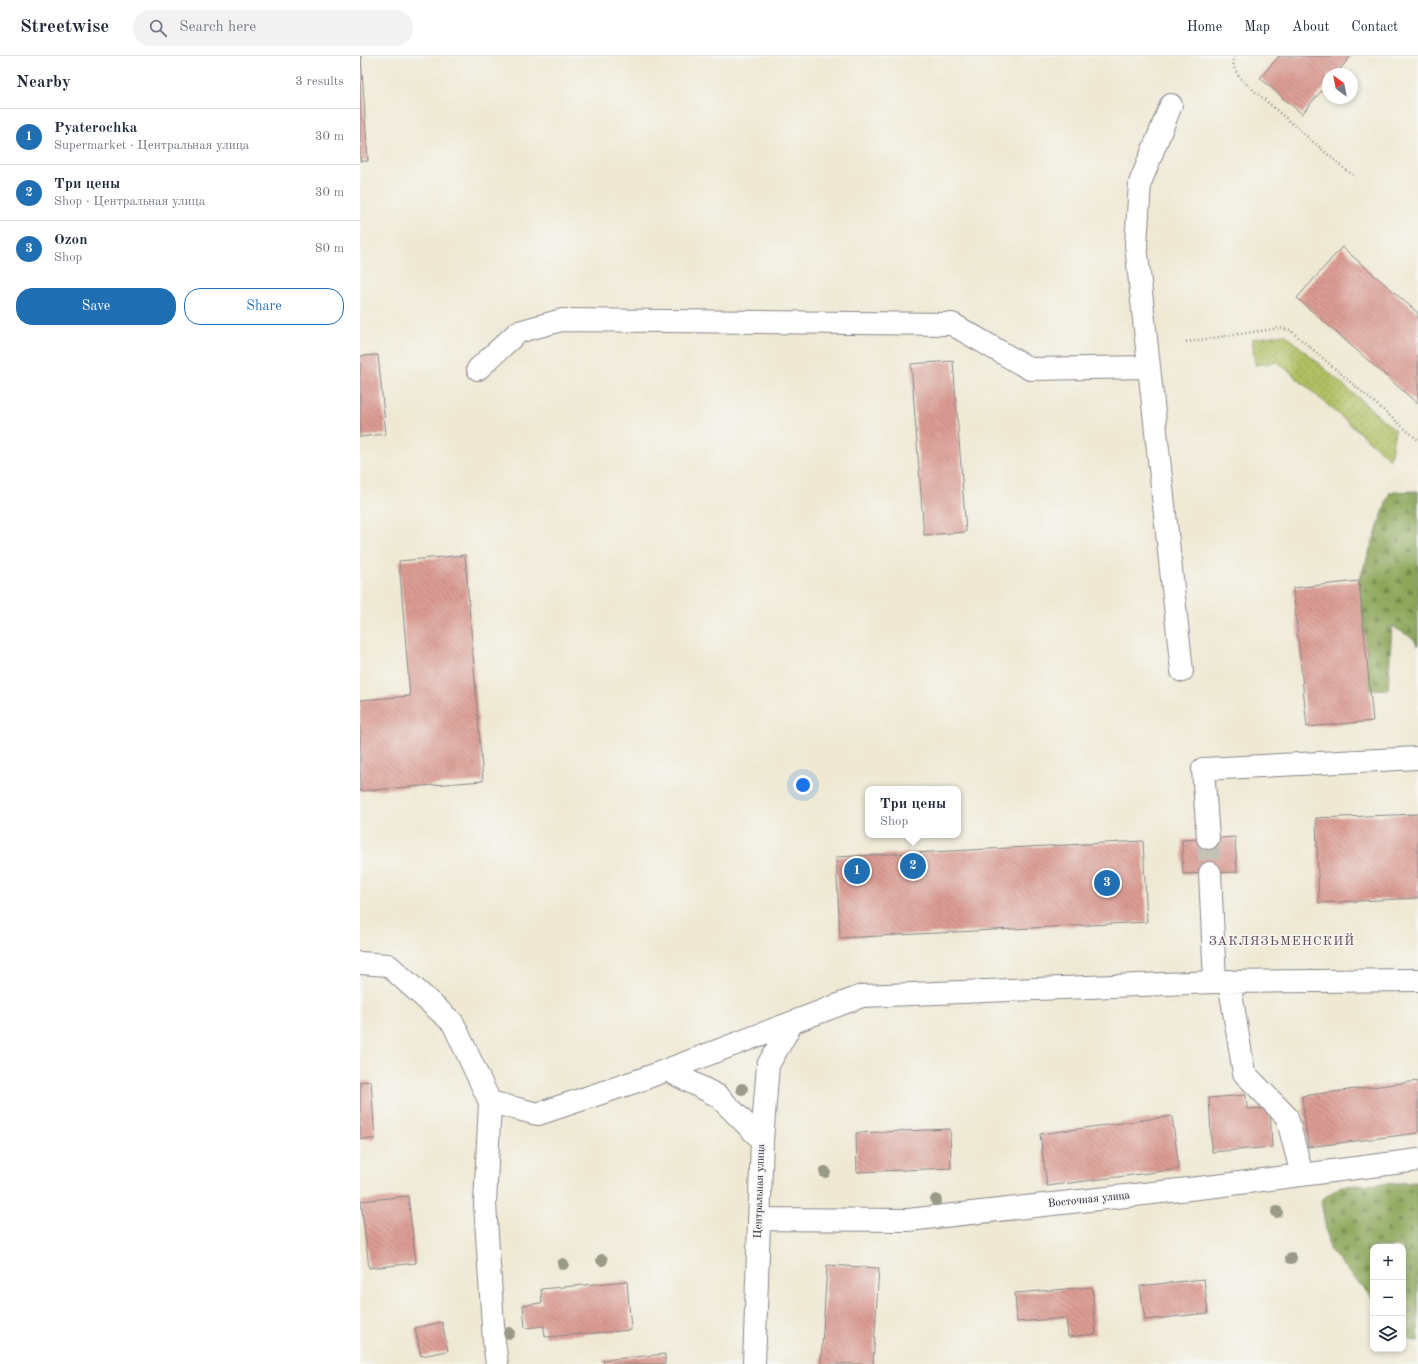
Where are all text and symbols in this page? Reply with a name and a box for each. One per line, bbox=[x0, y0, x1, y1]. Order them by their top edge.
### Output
search box bbox=[133, 10, 413, 46]
icon: search bbox=[147, 17, 169, 39]
text: Streetwise bbox=[20, 18, 109, 37]
text: Search here bbox=[179, 20, 256, 35]
text: Home bbox=[1187, 20, 1222, 34]
text: Map bbox=[1244, 20, 1270, 34]
text: About bbox=[1292, 20, 1329, 34]
text: Contact bbox=[1351, 20, 1398, 34]
north arrow bbox=[1322, 68, 1358, 104]
text: Nearby bbox=[16, 74, 71, 91]
text: 3 results bbox=[295, 75, 344, 88]
text: Pyaterochka bbox=[54, 121, 138, 136]
text: 1 bbox=[25, 130, 33, 143]
text: 30 m bbox=[315, 130, 344, 143]
text: Supermarket · Центральная улица bbox=[54, 139, 249, 152]
text: Три цены bbox=[54, 177, 120, 192]
text: 2 bbox=[25, 186, 33, 199]
text: 30 m bbox=[315, 186, 344, 199]
text: Shop · Центральная улица bbox=[54, 195, 205, 208]
text: Ozon bbox=[54, 233, 87, 248]
text: 3 bbox=[25, 242, 33, 255]
text: 80 m bbox=[315, 242, 344, 255]
text: Shop bbox=[54, 251, 82, 264]
button: Save bbox=[16, 288, 176, 325]
button: Share bbox=[184, 288, 344, 325]
your location bbox=[793, 775, 813, 795]
popup bbox=[865, 786, 961, 838]
text: Три цены bbox=[880, 797, 946, 812]
text: Shop bbox=[880, 815, 908, 828]
pin: 2 bbox=[900, 851, 926, 881]
pin: 1 bbox=[844, 856, 870, 886]
pin: 3 bbox=[1094, 868, 1120, 898]
district label: ЗАКЛЯЗЬМЕНСКИЙ bbox=[1209, 933, 1355, 948]
street label: Центральная улица bbox=[753, 1143, 767, 1239]
street label: Восточная улица bbox=[1047, 1190, 1131, 1210]
map controls bbox=[1370, 1244, 1406, 1352]
button: + bbox=[1370, 1244, 1406, 1280]
button: − bbox=[1370, 1280, 1406, 1316]
button: layers bbox=[1370, 1316, 1406, 1352]

